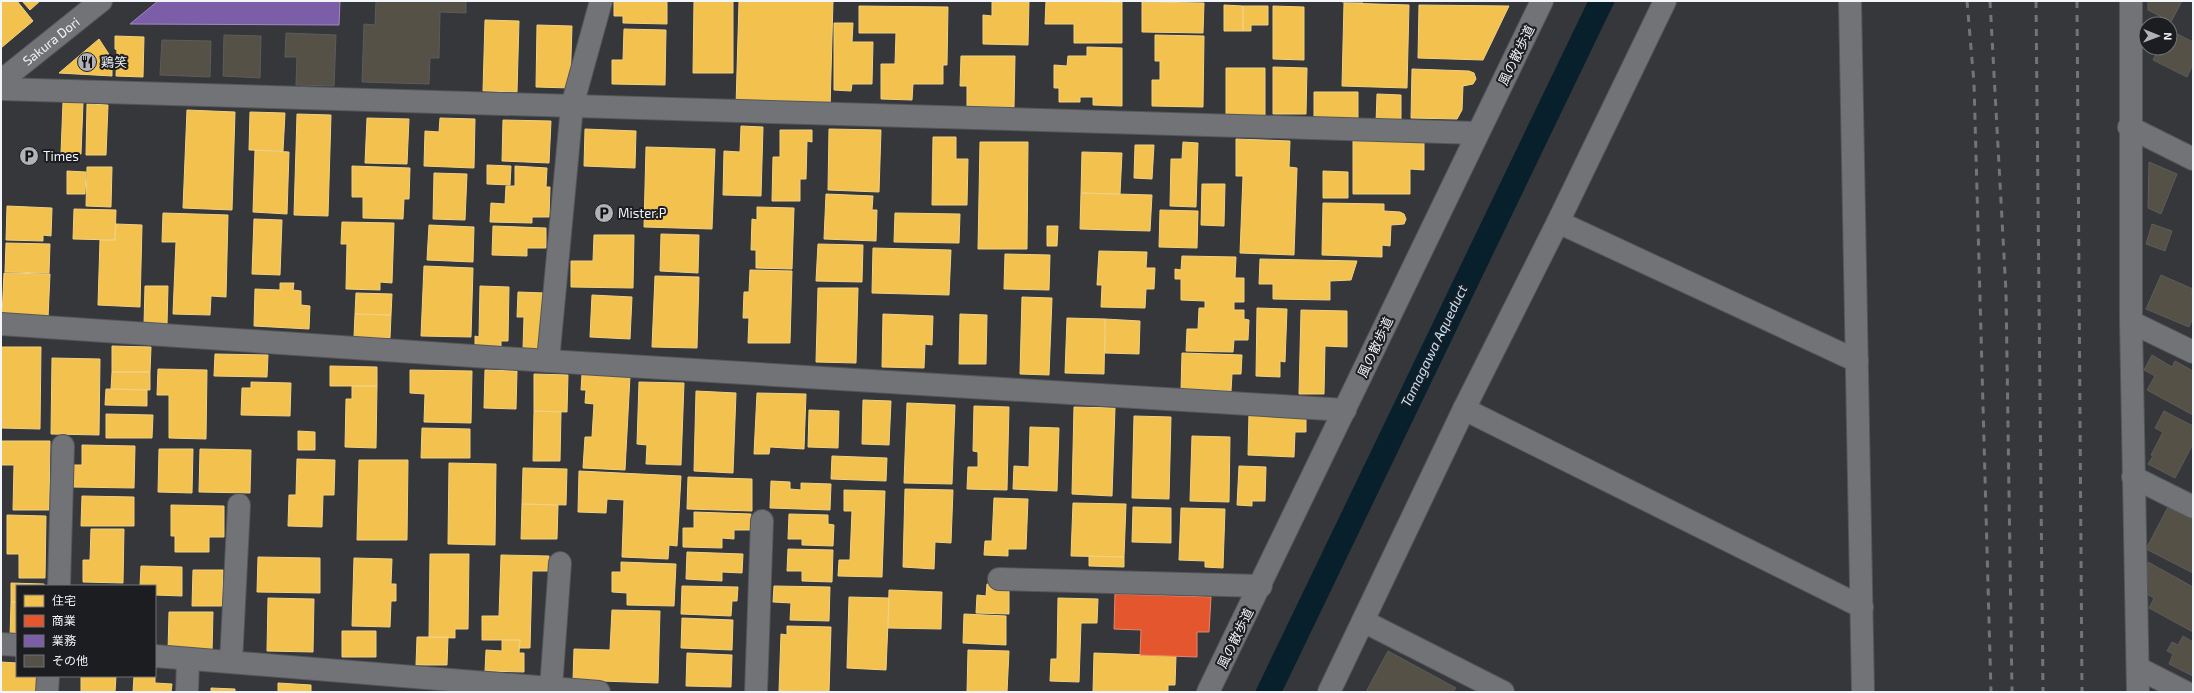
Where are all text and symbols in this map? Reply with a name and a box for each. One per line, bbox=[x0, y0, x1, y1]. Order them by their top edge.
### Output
street label: Sakura Dori bbox=[19, 13, 83, 69]
north arrow bbox=[2138, 16, 2178, 56]
street label: 風の散歩道 bbox=[1495, 22, 1537, 88]
text: N bbox=[2162, 32, 2175, 40]
restaurant icon: 鶏笑 bbox=[76, 51, 98, 73]
place label: 鶏笑 bbox=[101, 54, 127, 70]
parking icon: Times bbox=[18, 145, 40, 167]
place label: Times bbox=[43, 148, 79, 164]
parking icon: Mister.P bbox=[593, 202, 615, 224]
place label: Mister.P bbox=[618, 205, 667, 221]
water label: Tamagawa Aqueduct bbox=[1397, 281, 1471, 410]
street label: 風の散歩道 bbox=[1354, 314, 1396, 380]
legend bbox=[16, 585, 156, 677]
text: 住宅 bbox=[52, 593, 76, 607]
street label: 風の散歩道 bbox=[1214, 605, 1256, 671]
text: 商業 bbox=[52, 613, 76, 627]
text: 業務 bbox=[52, 633, 76, 647]
text: その他 bbox=[52, 653, 88, 667]

